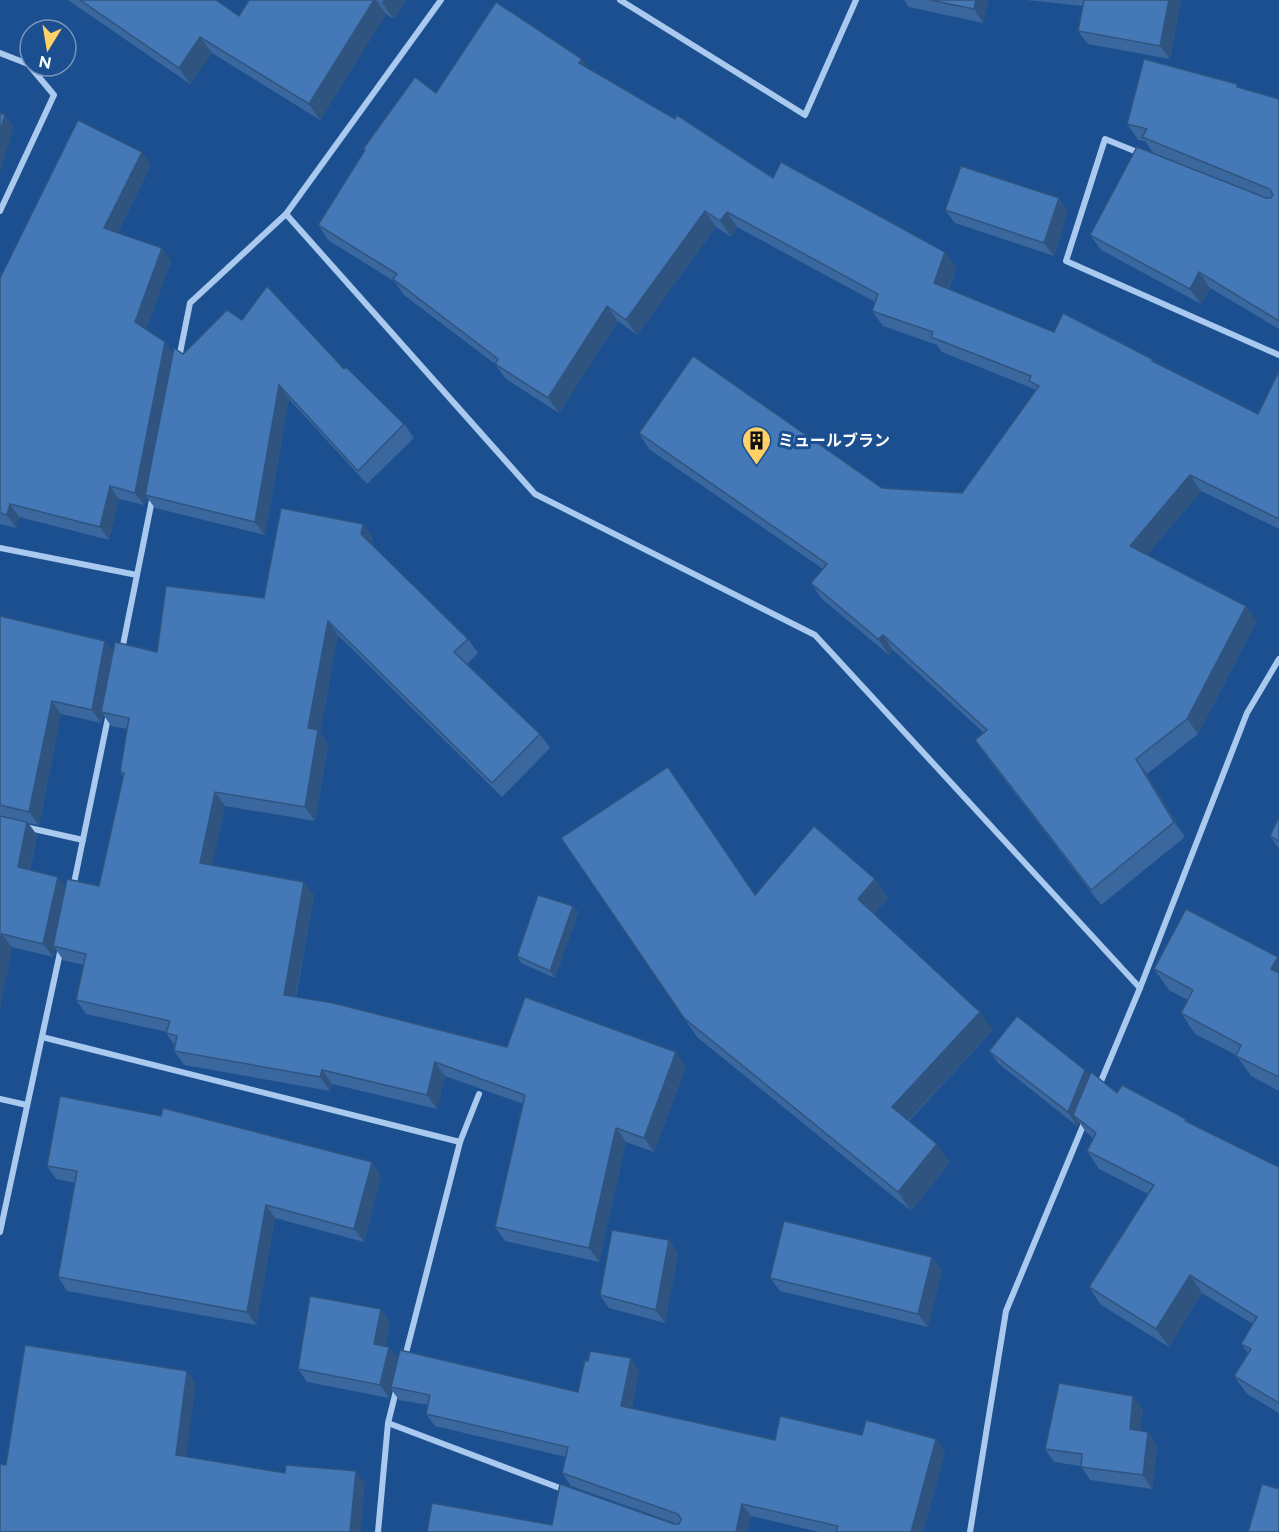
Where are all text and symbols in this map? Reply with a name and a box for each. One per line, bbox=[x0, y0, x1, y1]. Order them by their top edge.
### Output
north arrow bbox=[18, 18, 78, 78]
text: N bbox=[37, 52, 53, 73]
building icon: ミュールブラン bbox=[741, 424, 773, 466]
place label: ミュールブラン bbox=[778, 431, 890, 450]

